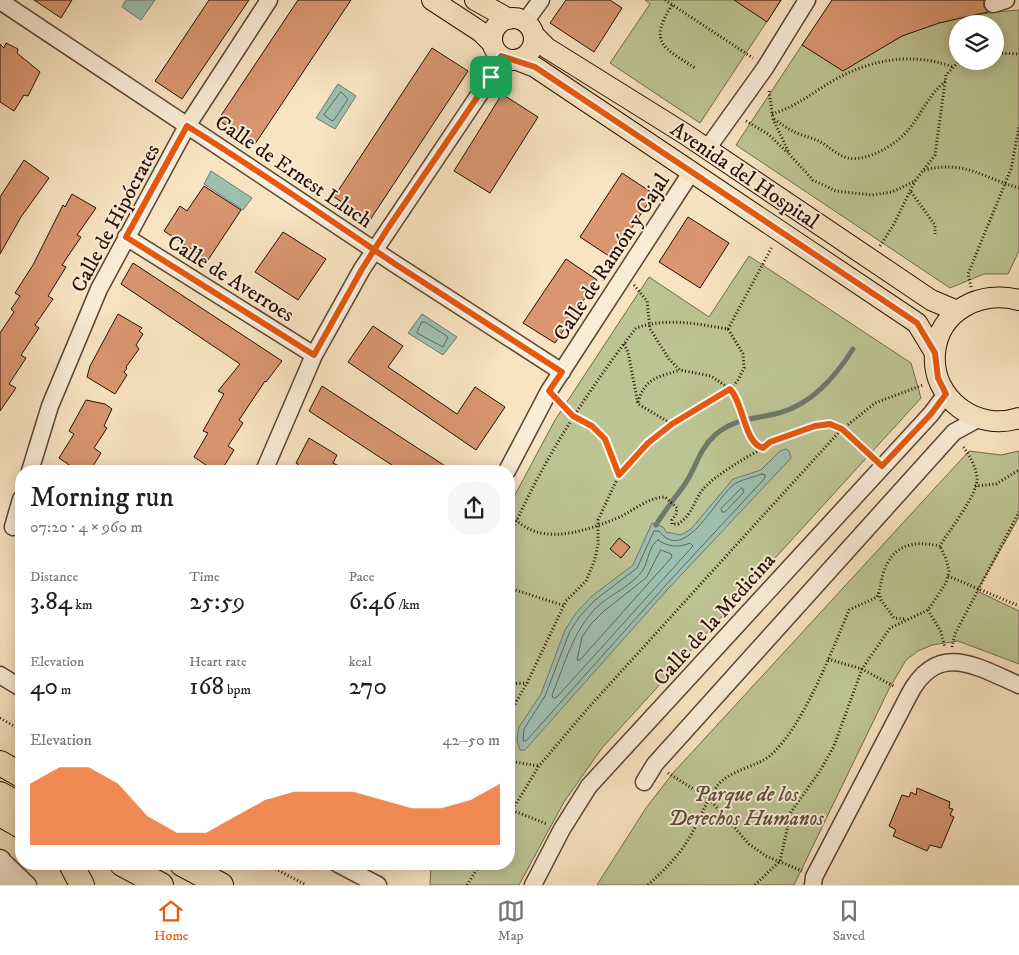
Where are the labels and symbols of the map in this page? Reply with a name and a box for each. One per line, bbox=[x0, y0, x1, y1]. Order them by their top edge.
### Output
pin bbox=[470, 56, 512, 98]
street label: Calle de Ernest Lluch bbox=[210, 109, 377, 234]
street label: Avenida del Hospital bbox=[665, 117, 824, 235]
street label: Calle de Hipócrates bbox=[66, 140, 166, 297]
street label: Calle de Ramón y Cajal bbox=[548, 168, 676, 346]
street label: Calle de Averroes bbox=[162, 229, 299, 328]
street label: Calle de la Medicina bbox=[648, 548, 781, 691]
park label: Parque de los Derechos Humanos bbox=[668, 782, 824, 832]

